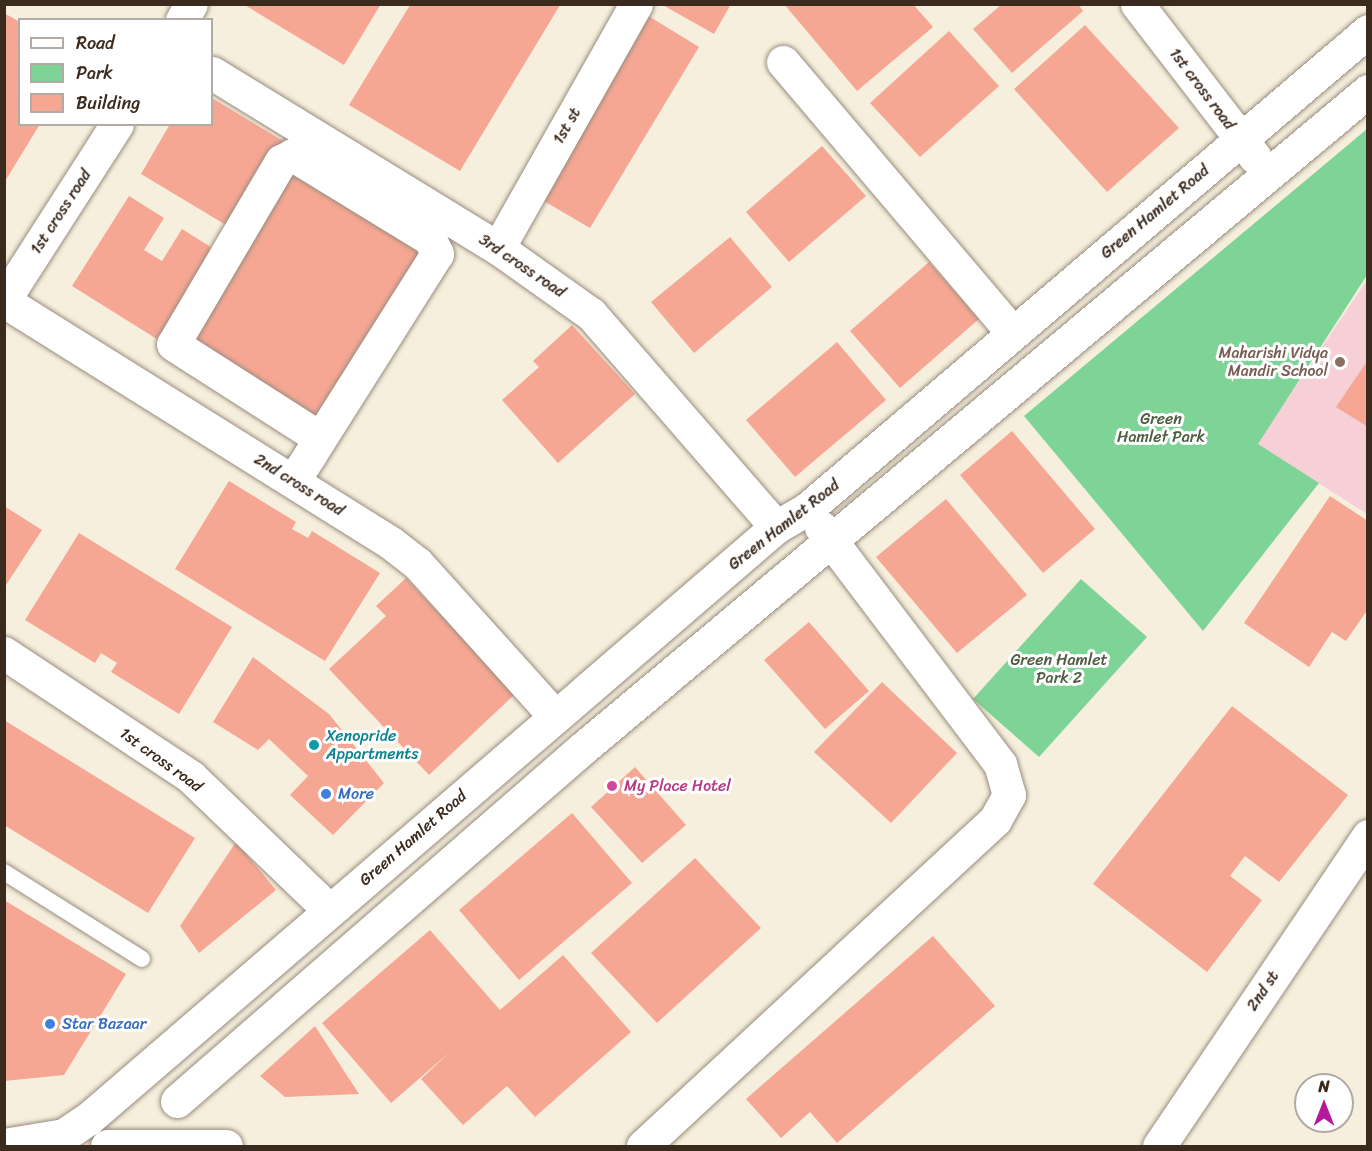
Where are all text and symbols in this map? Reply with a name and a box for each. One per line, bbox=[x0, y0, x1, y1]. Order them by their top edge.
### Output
legend bbox=[18, 18, 213, 126]
text: Road bbox=[76, 27, 115, 59]
street label: 1st cross road bbox=[1165, 44, 1239, 134]
text: Park bbox=[76, 57, 113, 89]
text: Building bbox=[76, 87, 140, 119]
street label: 1st st bbox=[549, 104, 585, 148]
street label: Green Hamlet Road bbox=[1097, 161, 1213, 263]
street label: 1st cross road bbox=[26, 166, 96, 258]
street label: 3rd cross road bbox=[475, 230, 569, 302]
place label: Maharishi Vidya Mandir School bbox=[1217, 343, 1328, 381]
marker: Maharishi Vidya Mandir School bbox=[1333, 355, 1347, 369]
park label: Green Hamlet Park bbox=[1117, 409, 1205, 447]
street label: 2nd cross road bbox=[251, 450, 347, 520]
street label: Green Hamlet Road bbox=[725, 476, 843, 574]
park label: Green Hamlet Park 2 bbox=[1011, 650, 1107, 688]
street label: 1st cross road bbox=[116, 724, 206, 796]
place label: Xenopride Appartments bbox=[326, 726, 419, 764]
marker: Xenopride Appartments bbox=[307, 738, 321, 752]
place label: My Place Hotel bbox=[624, 776, 731, 796]
marker: My Place Hotel bbox=[605, 779, 619, 793]
place label: More bbox=[338, 784, 374, 804]
street label: Green Hamlet Road bbox=[356, 786, 470, 890]
marker: More bbox=[319, 787, 333, 801]
street label: 2nd st bbox=[1243, 967, 1283, 1015]
place label: Star Bazaar bbox=[62, 1014, 146, 1034]
marker: Star Bazaar bbox=[43, 1017, 57, 1031]
text: N bbox=[1318, 1072, 1330, 1101]
north arrow bbox=[1294, 1073, 1354, 1133]

